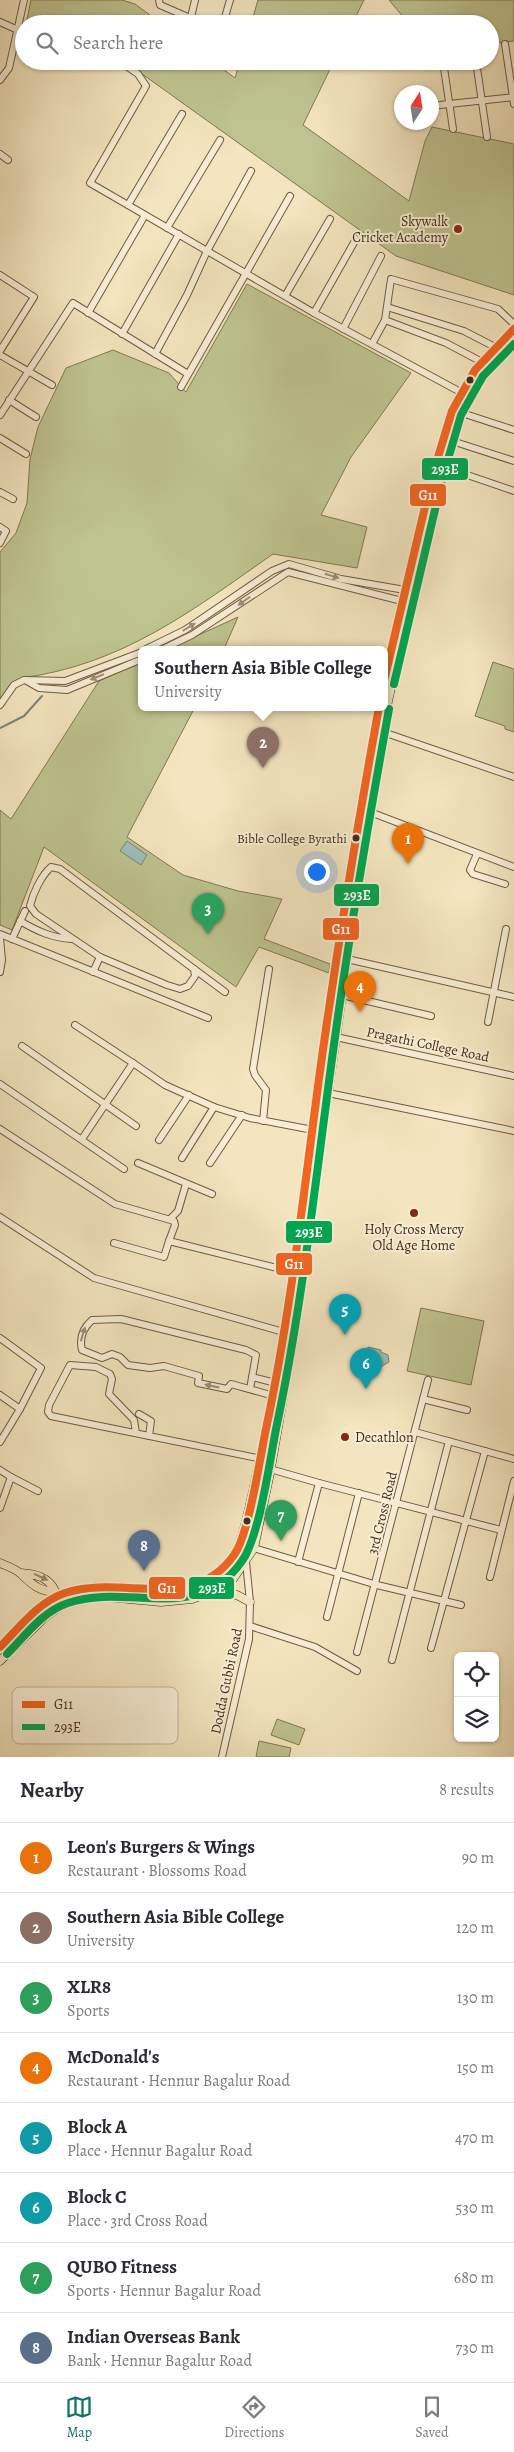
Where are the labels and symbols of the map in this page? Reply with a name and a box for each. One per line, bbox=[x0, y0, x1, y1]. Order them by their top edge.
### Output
north arrow bbox=[394, 85, 439, 130]
place label: Skywalk Cricket Academy bbox=[352, 212, 449, 247]
marker: Skywalk Cricket Academy bbox=[452, 223, 464, 235]
unlabelled marker bbox=[465, 375, 475, 385]
line badge: 293E bbox=[421, 457, 469, 481]
text: 293E bbox=[431, 460, 459, 479]
line badge: G11 bbox=[409, 483, 447, 507]
text: G11 bbox=[418, 486, 438, 505]
one-way arrow bbox=[325, 572, 340, 580]
one-way arrow bbox=[237, 596, 250, 606]
one-way arrow bbox=[183, 622, 196, 631]
one-way arrow bbox=[90, 674, 104, 682]
pin: 2 bbox=[247, 727, 279, 768]
pin: 1 bbox=[392, 823, 424, 864]
place label: Bible College Byrathi bbox=[237, 830, 347, 847]
marker: Bible College Byrathi bbox=[351, 833, 361, 843]
your location bbox=[304, 859, 330, 885]
line badge: 293E bbox=[333, 883, 380, 907]
text: 293E bbox=[343, 886, 371, 905]
pin: 3 bbox=[192, 893, 224, 934]
line badge: G11 bbox=[322, 917, 360, 941]
text: G11 bbox=[331, 920, 351, 939]
pin: 4 bbox=[344, 971, 376, 1012]
street label: Pragathi College Road bbox=[365, 1022, 492, 1067]
marker: Holy Cross Mercy Old Age Home bbox=[408, 1207, 420, 1219]
line badge: 293E bbox=[285, 1220, 333, 1244]
place label: Holy Cross Mercy Old Age Home bbox=[364, 1220, 465, 1255]
text: 293E bbox=[295, 1223, 323, 1242]
line badge: G11 bbox=[275, 1252, 313, 1276]
text: G11 bbox=[284, 1255, 304, 1274]
pin: 5 bbox=[329, 1294, 361, 1335]
one-way arrow bbox=[79, 1326, 87, 1341]
pin: 6 bbox=[350, 1348, 382, 1389]
one-way arrow bbox=[203, 1381, 219, 1389]
place label: Decathlon bbox=[355, 1428, 414, 1447]
marker: Decathlon bbox=[339, 1431, 351, 1443]
street label: 3rd Cross Road bbox=[363, 1469, 402, 1557]
pin: 7 bbox=[265, 1500, 297, 1541]
unlabelled marker bbox=[242, 1516, 252, 1526]
pin: 8 bbox=[128, 1530, 160, 1571]
one-way arrow bbox=[34, 1574, 48, 1582]
line badge: G11 bbox=[148, 1576, 186, 1600]
line badge: 293E bbox=[188, 1576, 235, 1600]
text: G11 bbox=[157, 1579, 177, 1598]
text: 293E bbox=[198, 1579, 226, 1598]
street label: Dodda Gubbi Road bbox=[206, 1626, 247, 1736]
legend bbox=[12, 1687, 178, 1744]
text: G11 bbox=[54, 1695, 73, 1714]
text: 293E bbox=[54, 1718, 81, 1737]

